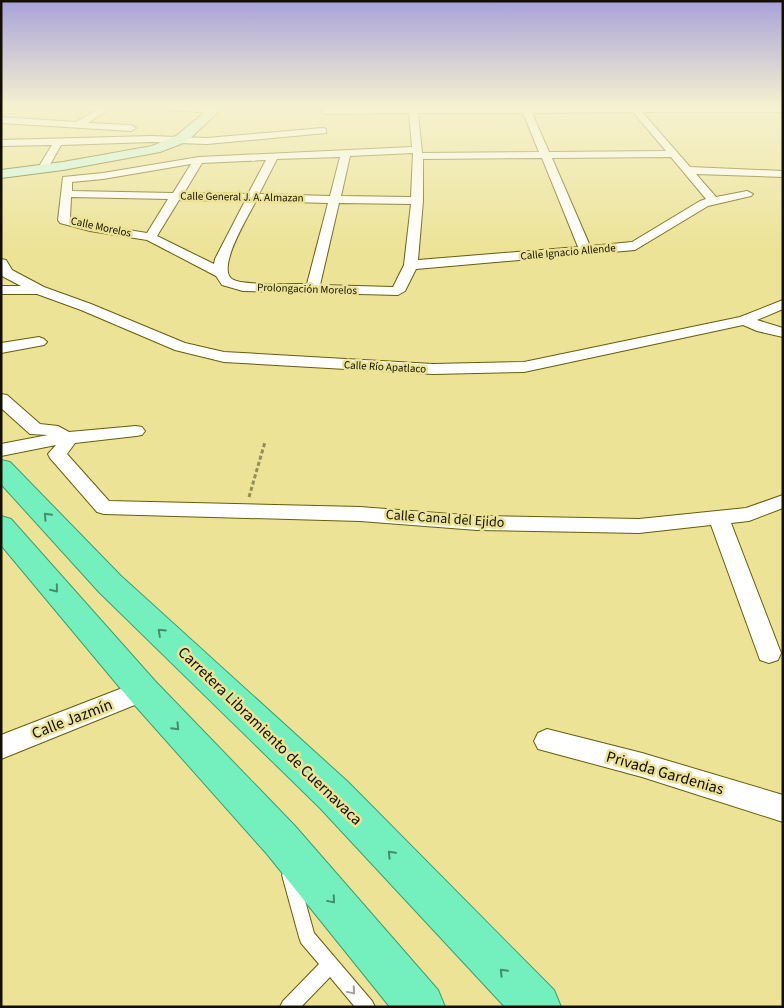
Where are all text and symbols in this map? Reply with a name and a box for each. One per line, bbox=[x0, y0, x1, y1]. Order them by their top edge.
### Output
street label: Calle General J. A. Almazan bbox=[180, 188, 304, 206]
street label: Calle Morelos bbox=[69, 213, 133, 241]
street label: Calle Ignacio Allende bbox=[520, 240, 617, 264]
street label: Prolongación Morelos bbox=[257, 280, 358, 298]
street label: Calle Río Apatlaco bbox=[343, 357, 427, 377]
street label: Calle Canal del Ejido bbox=[385, 505, 505, 533]
one-way arrow bbox=[44, 513, 53, 522]
one-way arrow bbox=[49, 583, 57, 592]
one-way arrow bbox=[158, 629, 167, 638]
street label: Carretera Libramiento de Cuernavaca bbox=[173, 642, 367, 830]
street label: Calle Jazmín bbox=[28, 694, 116, 744]
one-way arrow bbox=[170, 721, 179, 730]
street label: Privada Gardenias bbox=[604, 746, 727, 800]
one-way arrow bbox=[388, 851, 397, 860]
one-way arrow bbox=[326, 894, 334, 903]
one-way arrow bbox=[500, 968, 509, 977]
one-way arrow bbox=[347, 985, 355, 994]

